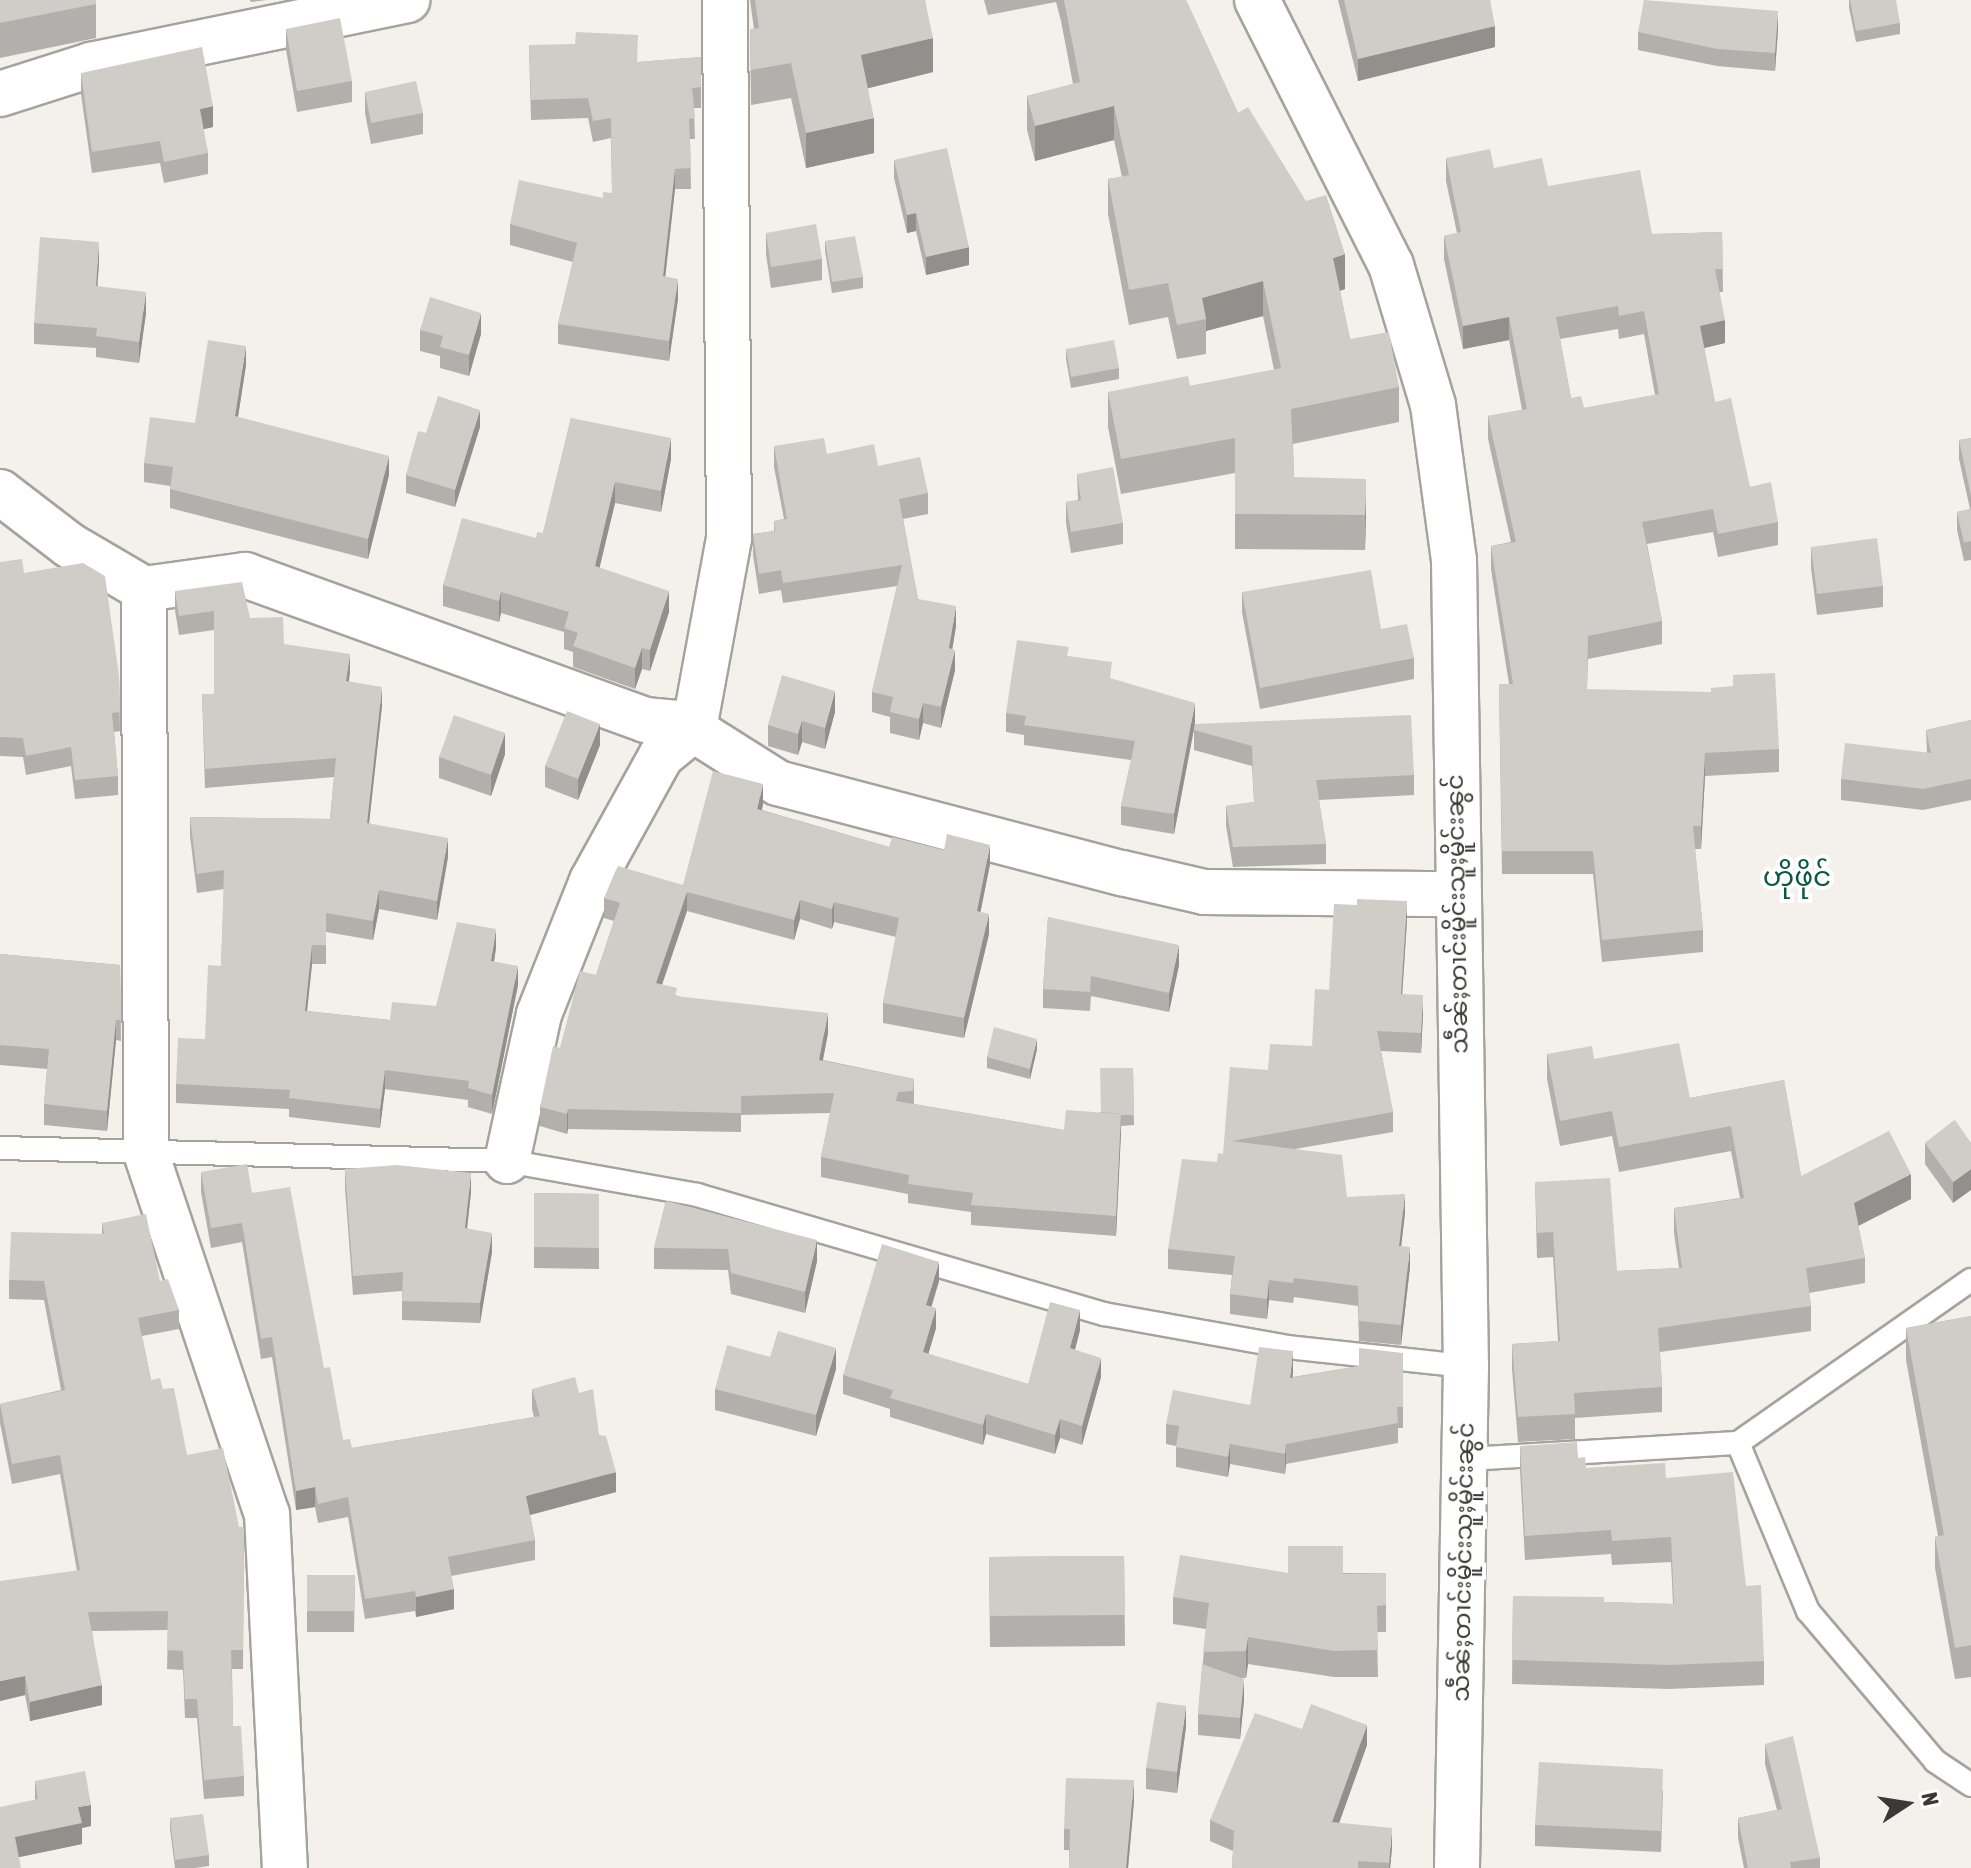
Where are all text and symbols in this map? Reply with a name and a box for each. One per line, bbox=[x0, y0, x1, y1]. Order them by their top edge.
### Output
street label: သဵၼ်ႈတၢင်းမိူင်းသူႈမိူင်းၼွင် bbox=[1440, 774, 1474, 1054]
district label: ဟိုဖိုင် bbox=[1763, 859, 1831, 893]
street label: သဵၼ်ႈတၢင်းမိူင်းသူႈမိူင်းၼွင် bbox=[1446, 1422, 1480, 1702]
north arrow bbox=[1867, 1764, 1947, 1844]
text: N bbox=[1916, 1790, 1945, 1808]

